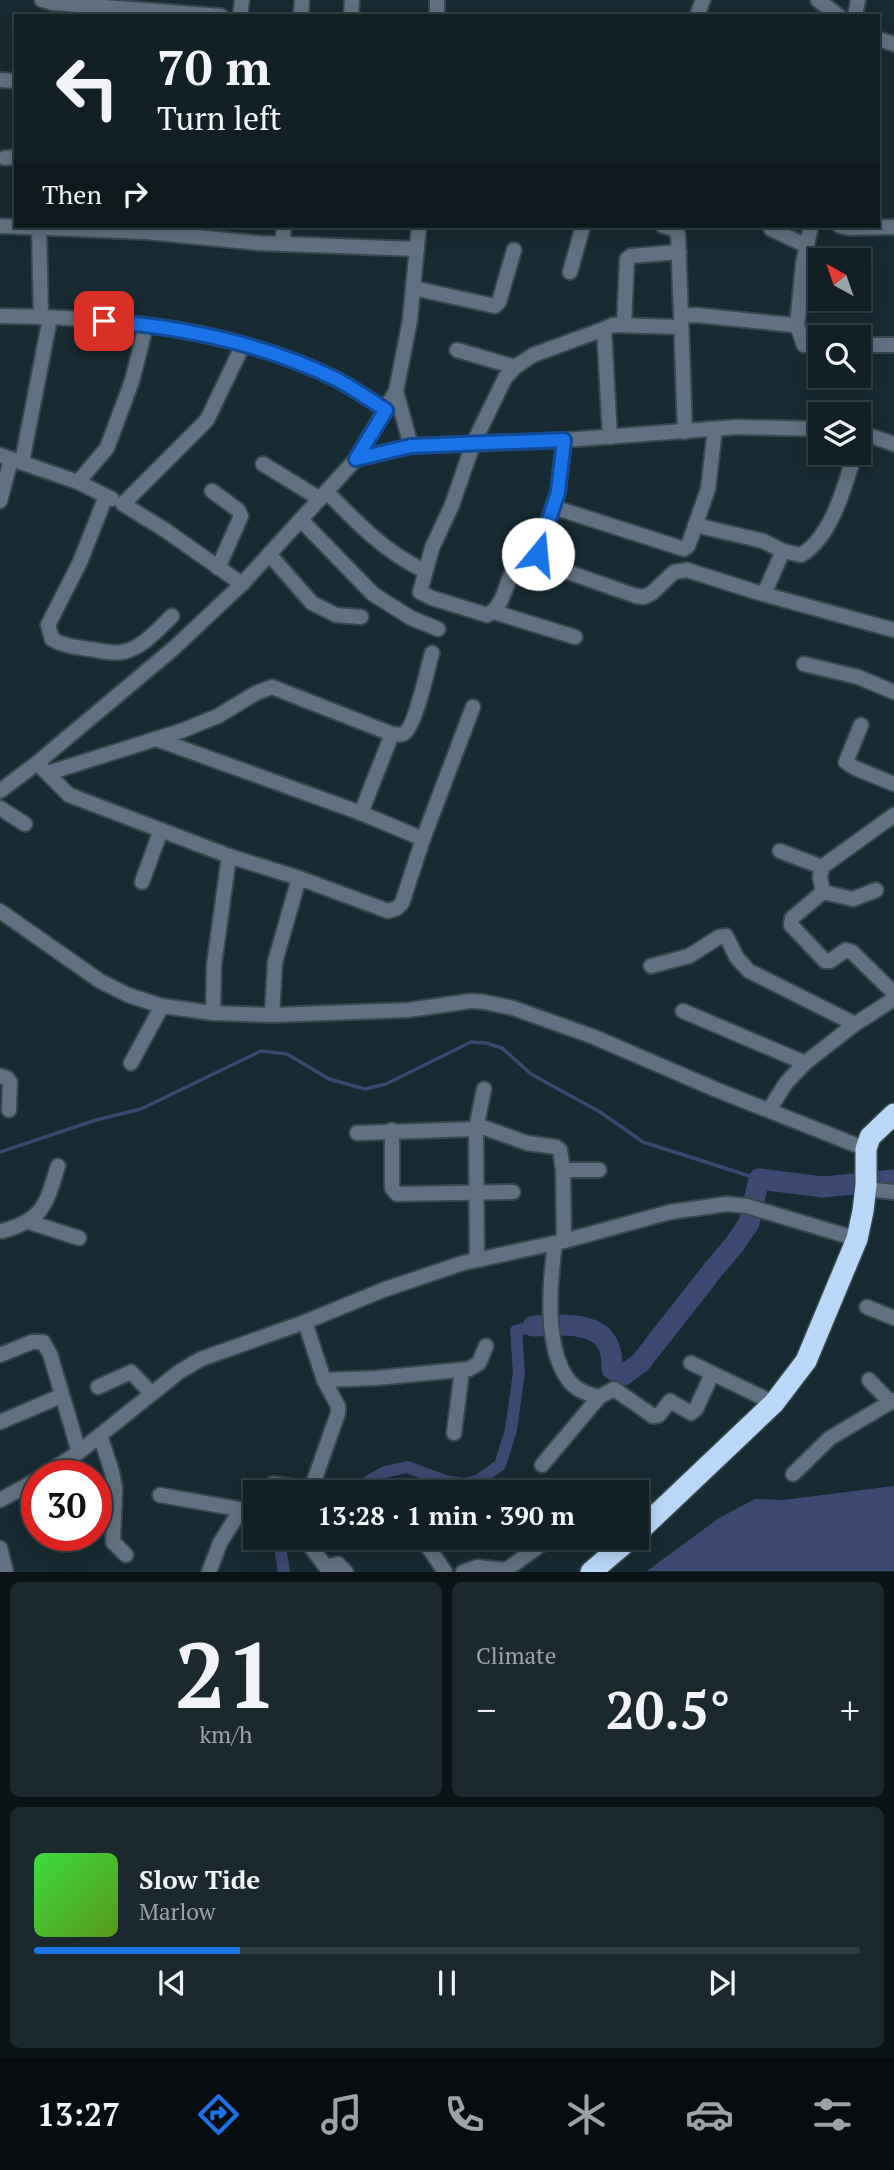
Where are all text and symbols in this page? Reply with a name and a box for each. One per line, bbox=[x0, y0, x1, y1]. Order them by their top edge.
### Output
text: 70 m bbox=[157, 34, 271, 99]
icon: left bbox=[42, 42, 133, 133]
text: Turn left bbox=[157, 97, 281, 139]
icon: right bbox=[116, 175, 154, 213]
text: Then bbox=[42, 177, 102, 211]
north arrow bbox=[808, 248, 872, 312]
map controls bbox=[808, 248, 871, 465]
pin bbox=[74, 291, 134, 351]
icon: arrive bbox=[85, 302, 123, 340]
button: search bbox=[808, 325, 871, 388]
button: layers bbox=[808, 402, 871, 465]
position arrow bbox=[501, 517, 575, 591]
speed limit sign: 30 bbox=[21, 1460, 112, 1551]
text: 13:28 · 1 min · 390 m bbox=[317, 1498, 575, 1532]
text: 21 bbox=[175, 1613, 277, 1734]
text: Climate bbox=[476, 1640, 556, 1671]
text: 20.5° bbox=[605, 1675, 731, 1744]
text: − bbox=[476, 1685, 496, 1735]
text: + bbox=[840, 1685, 860, 1735]
text: km/h bbox=[199, 1719, 253, 1750]
text: Slow Tide bbox=[139, 1862, 260, 1896]
text: Marlow bbox=[139, 1896, 216, 1927]
icon: previous bbox=[153, 1964, 191, 2002]
icon: pause bbox=[428, 1964, 466, 2002]
icon: next bbox=[703, 1964, 741, 2002]
icon: directions bbox=[194, 2090, 243, 2139]
icon: music bbox=[317, 2090, 366, 2139]
icon: phone bbox=[440, 2090, 489, 2139]
icon: climate bbox=[562, 2090, 611, 2139]
icon: car bbox=[685, 2090, 734, 2139]
icon: filters bbox=[808, 2090, 857, 2139]
text: 13:27 bbox=[37, 2093, 120, 2135]

